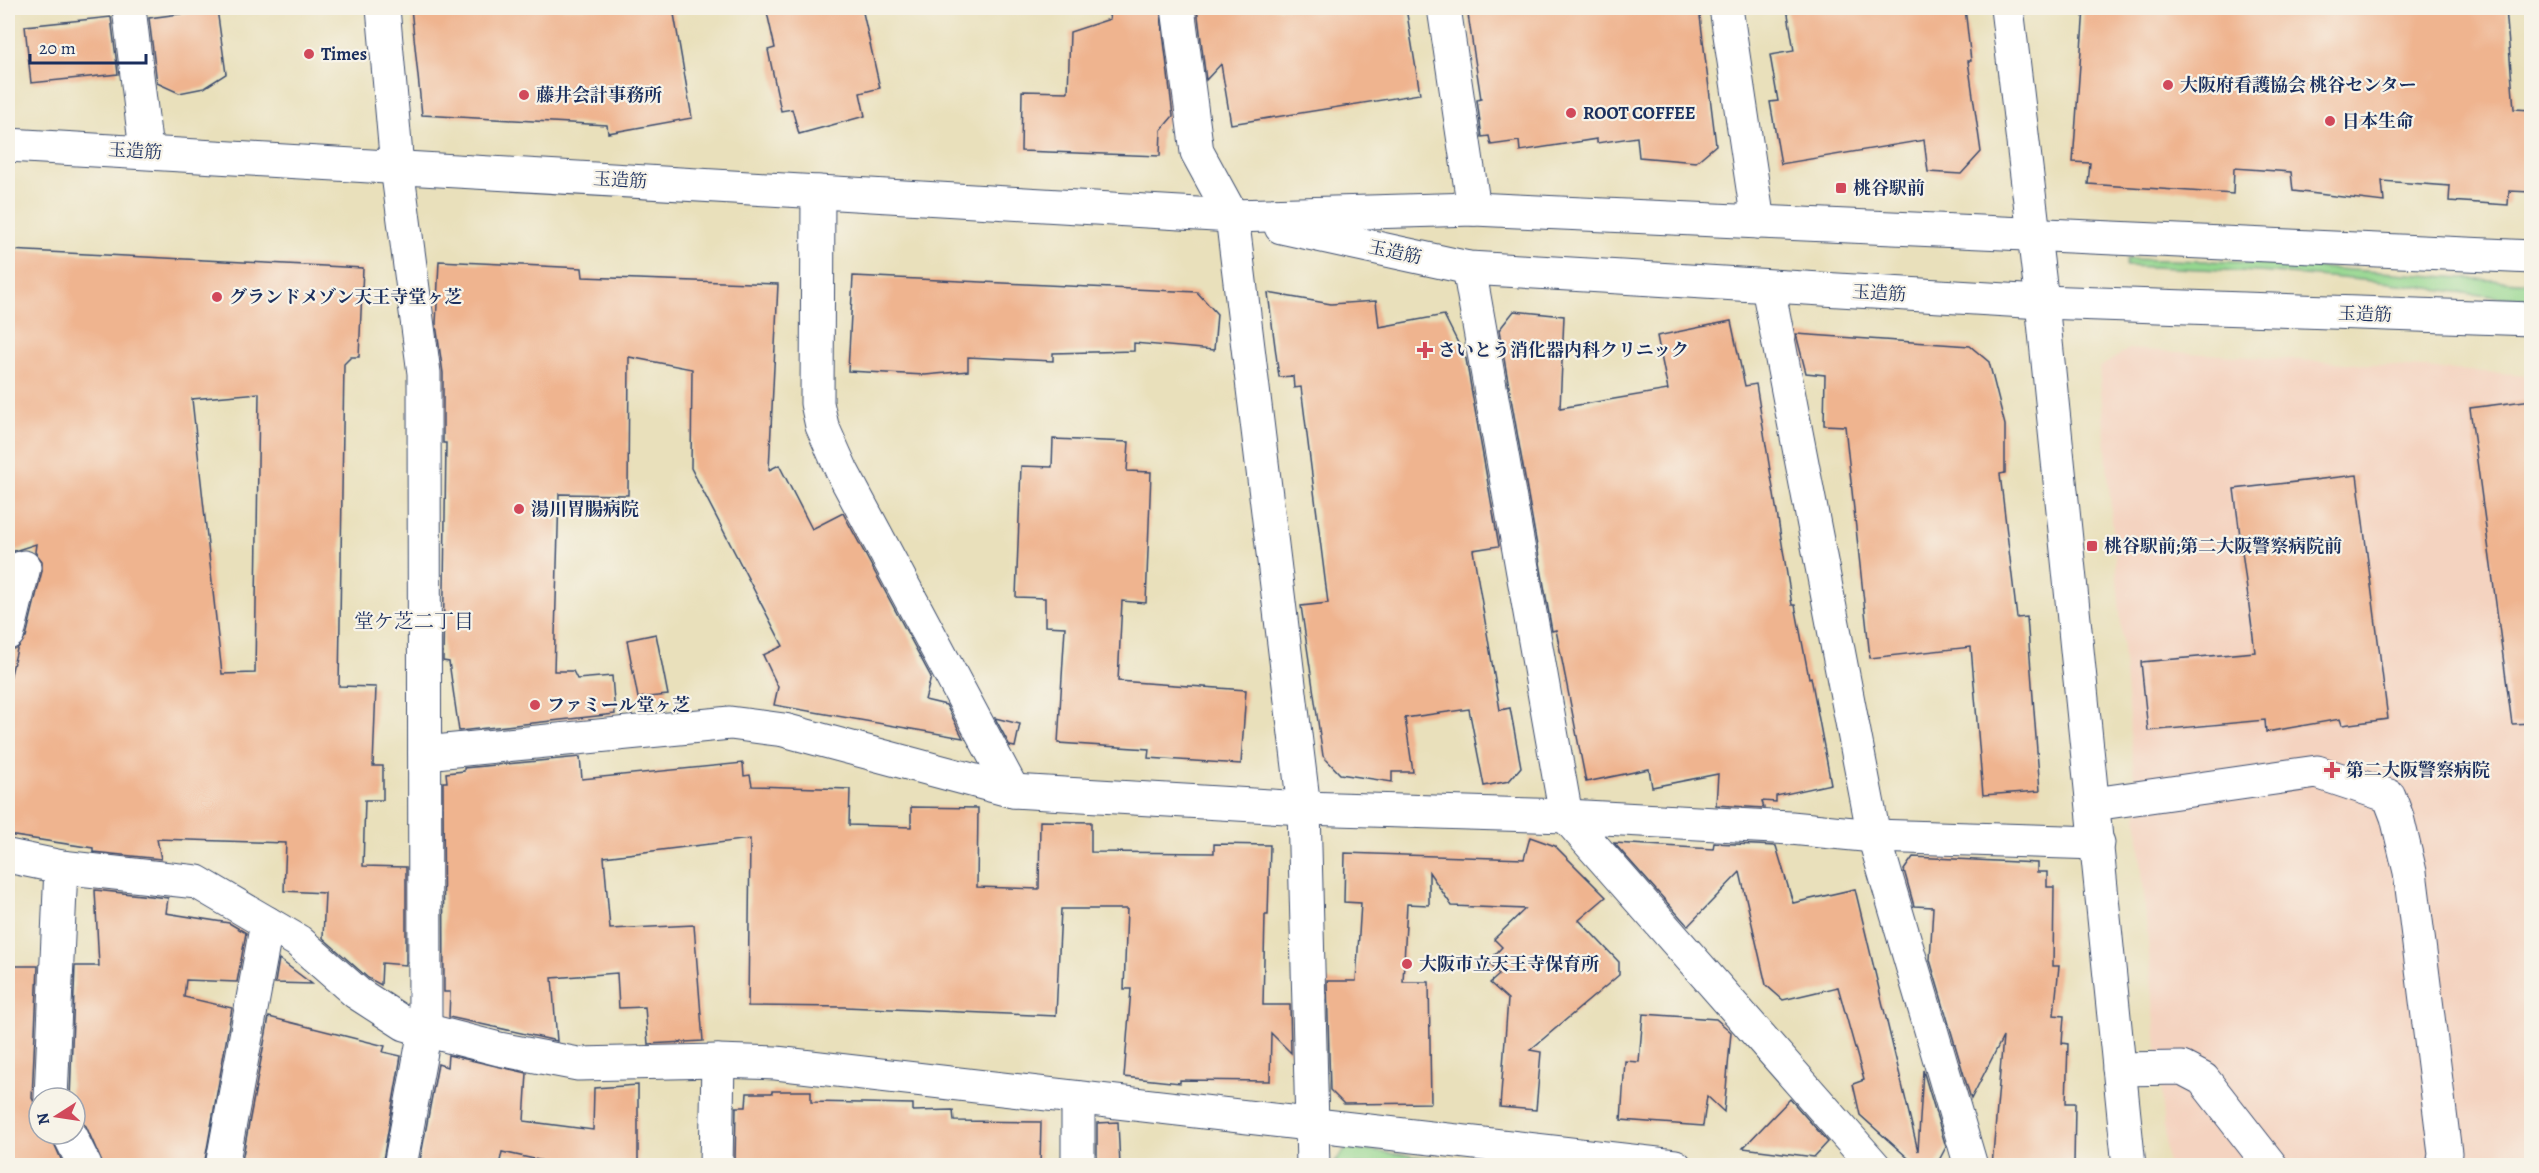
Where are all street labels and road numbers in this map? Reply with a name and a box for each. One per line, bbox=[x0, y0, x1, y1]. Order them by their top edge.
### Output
street label: 玉造筋 bbox=[107, 138, 163, 164]
street label: 玉造筋 bbox=[592, 167, 648, 193]
street label: 玉造筋 bbox=[1366, 235, 1424, 269]
street label: 玉造筋 bbox=[1851, 280, 1907, 306]
street label: 玉造筋 bbox=[2338, 301, 2392, 327]

